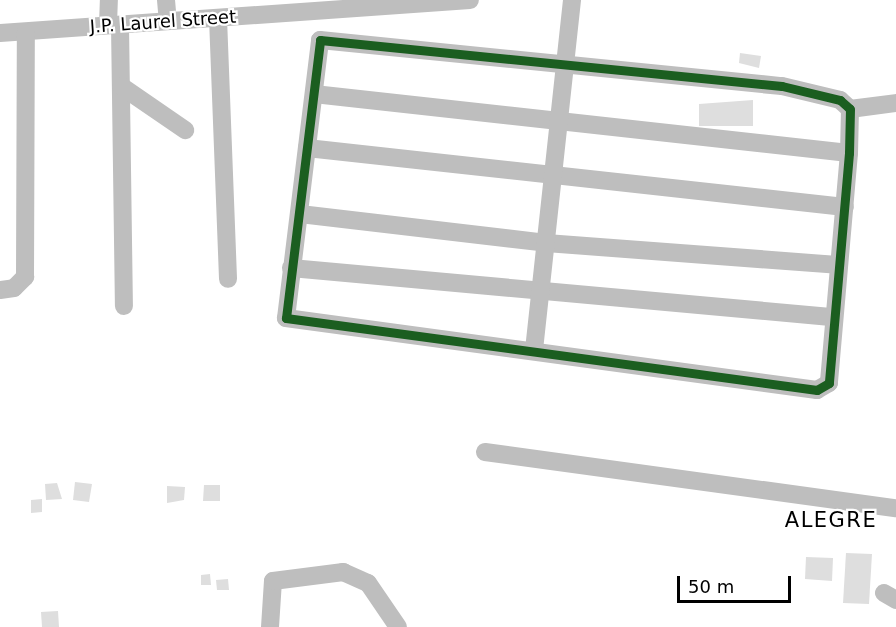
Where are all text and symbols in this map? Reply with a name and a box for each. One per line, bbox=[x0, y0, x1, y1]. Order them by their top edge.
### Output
street label: J.P. Laurel Street bbox=[89, 6, 237, 38]
district label: ALEGRE bbox=[785, 507, 877, 533]
scale bar bbox=[680, 564, 794, 602]
text: 50 m bbox=[688, 576, 734, 597]

